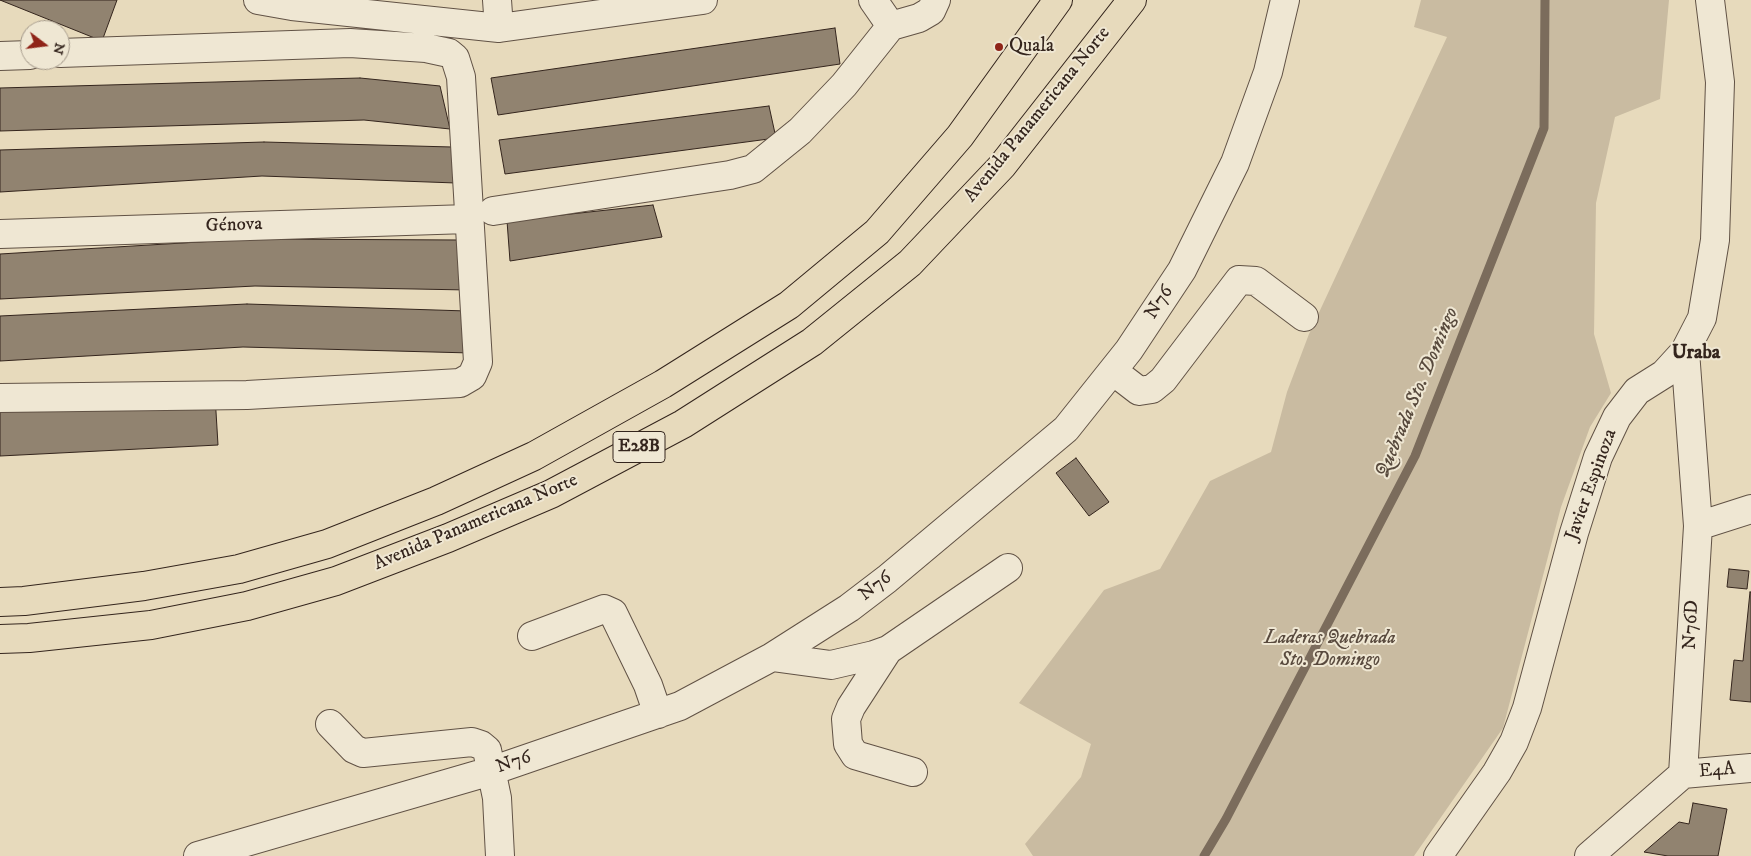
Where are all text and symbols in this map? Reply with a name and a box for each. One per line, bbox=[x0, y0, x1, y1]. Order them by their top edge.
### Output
north arrow bbox=[20, 20, 70, 70]
street label: Avenida Panamericana Norte bbox=[960, 23, 1116, 207]
place label: Quala bbox=[1009, 36, 1054, 58]
text: N bbox=[48, 41, 69, 57]
marker: Quala bbox=[993, 41, 1005, 53]
street label: Génova bbox=[205, 214, 263, 238]
street label: N76 bbox=[1141, 282, 1179, 324]
water label: Quebrada Sto. Domingo bbox=[1371, 304, 1465, 482]
district label: Uraba bbox=[1672, 342, 1720, 366]
street label: Javier Espinoza bbox=[1561, 426, 1623, 544]
road number: E28B bbox=[613, 432, 665, 462]
street label: Avenida Panamericana Norte bbox=[371, 470, 581, 576]
street label: N76 bbox=[855, 567, 897, 607]
street label: N76D bbox=[1679, 600, 1705, 650]
park label: Laderas Quebrada Sto. Domingo bbox=[1264, 628, 1396, 672]
street label: N76 bbox=[494, 746, 534, 780]
street label: E4A bbox=[1698, 758, 1736, 784]

